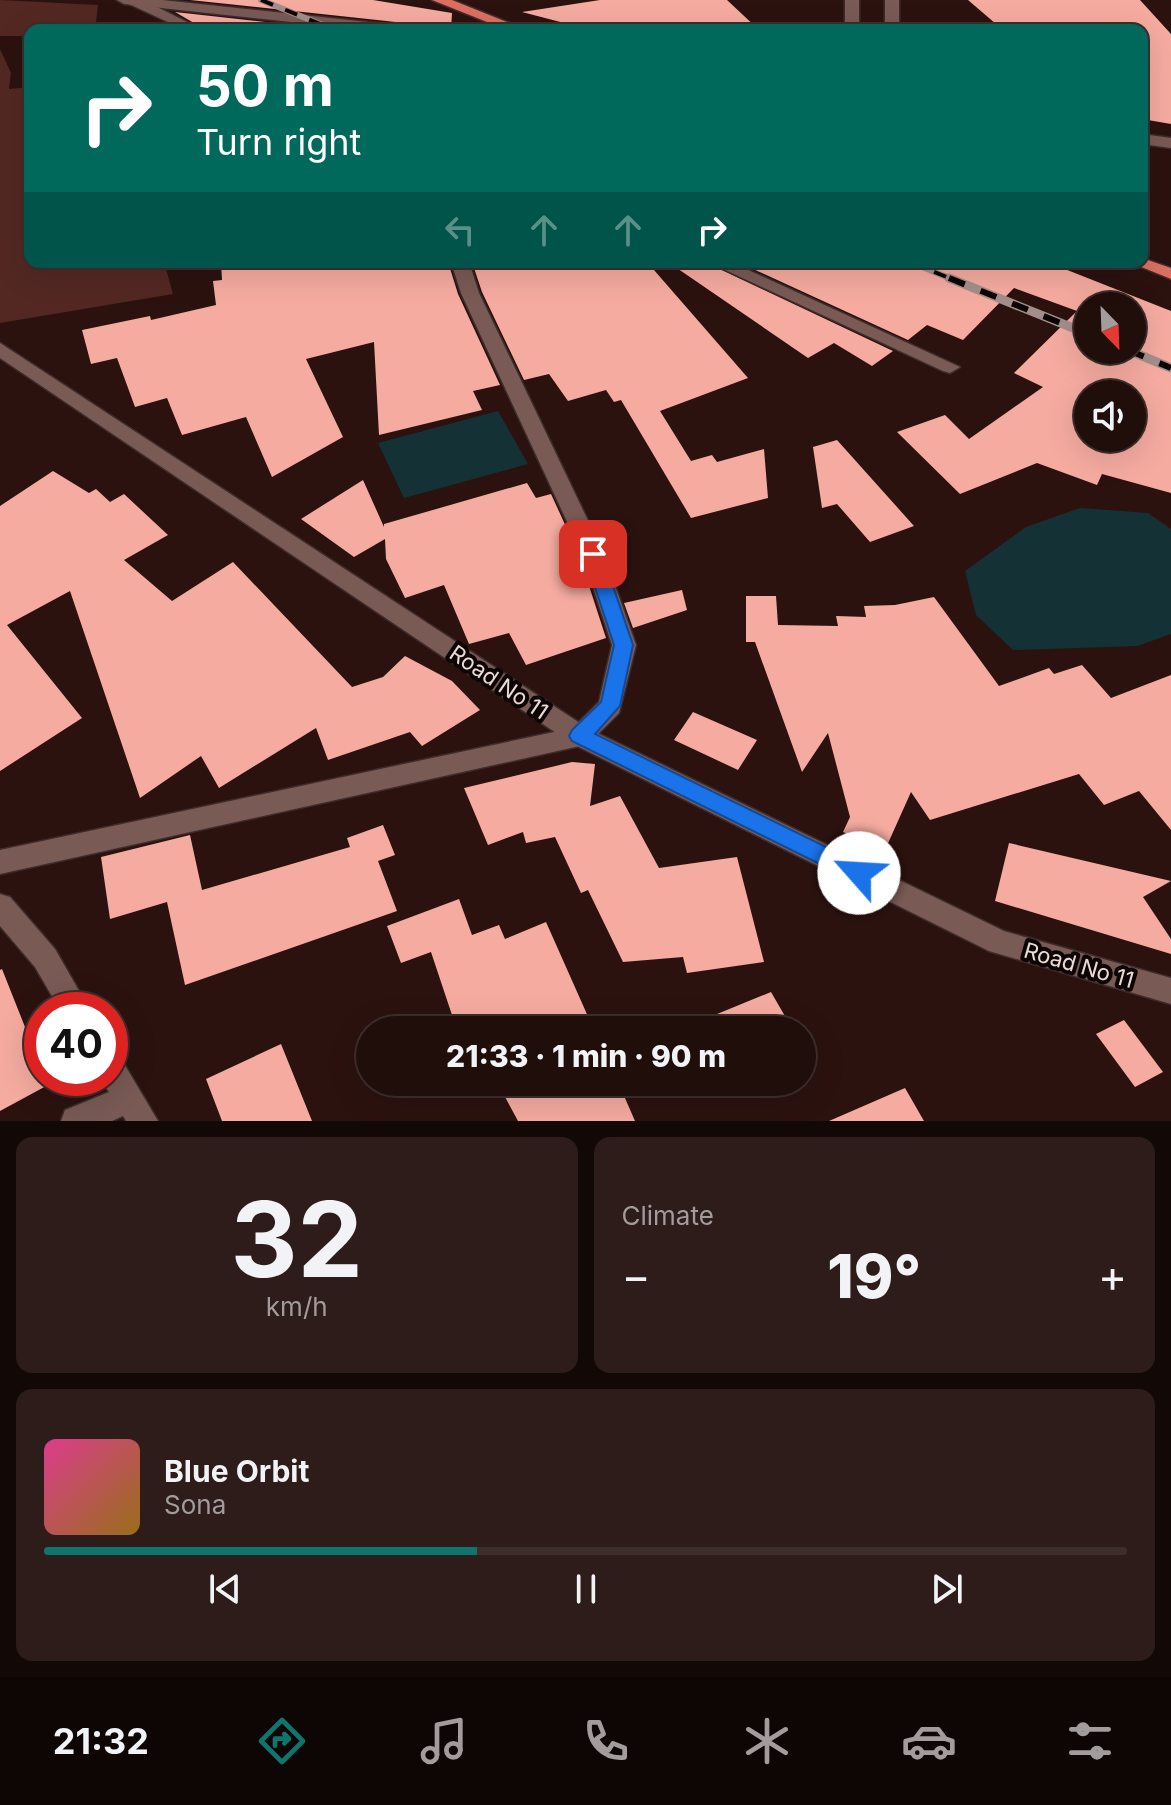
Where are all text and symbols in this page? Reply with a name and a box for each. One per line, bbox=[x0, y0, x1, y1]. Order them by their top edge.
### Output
text: 50 m bbox=[196, 52, 334, 120]
icon: right bbox=[64, 56, 168, 160]
text: Turn right bbox=[196, 120, 361, 164]
icon: left bbox=[438, 208, 482, 252]
icon: ahead bbox=[522, 208, 566, 252]
icon: ahead bbox=[606, 208, 650, 252]
icon: right bbox=[690, 208, 734, 252]
north arrow bbox=[1074, 292, 1146, 364]
map controls bbox=[1074, 292, 1146, 452]
button: sound bbox=[1074, 380, 1146, 452]
pin bbox=[559, 520, 627, 588]
icon: arrive bbox=[571, 532, 615, 576]
street label: Road No 11 bbox=[445, 640, 553, 724]
position arrow bbox=[817, 831, 901, 915]
street label: Road No 11 bbox=[1021, 937, 1137, 993]
speed limit sign: 40 bbox=[24, 992, 128, 1096]
text: 21:33 · 1 min · 90 m bbox=[446, 1038, 726, 1074]
text: 32 bbox=[230, 1176, 363, 1302]
text: Climate bbox=[622, 1200, 714, 1231]
text: 19° bbox=[827, 1240, 921, 1312]
text: − bbox=[622, 1249, 651, 1303]
text: + bbox=[1098, 1249, 1127, 1303]
text: km/h bbox=[266, 1291, 328, 1322]
text: Blue Orbit bbox=[164, 1453, 309, 1489]
text: Sona bbox=[164, 1489, 226, 1520]
icon: previous bbox=[203, 1567, 247, 1611]
icon: pause bbox=[564, 1567, 608, 1611]
icon: next bbox=[925, 1567, 969, 1611]
icon: directions bbox=[254, 1713, 310, 1769]
icon: music bbox=[416, 1713, 472, 1769]
icon: phone bbox=[578, 1713, 634, 1769]
icon: climate bbox=[739, 1713, 795, 1769]
icon: car bbox=[901, 1713, 957, 1769]
icon: filters bbox=[1062, 1713, 1118, 1769]
text: 21:32 bbox=[53, 1719, 149, 1763]

